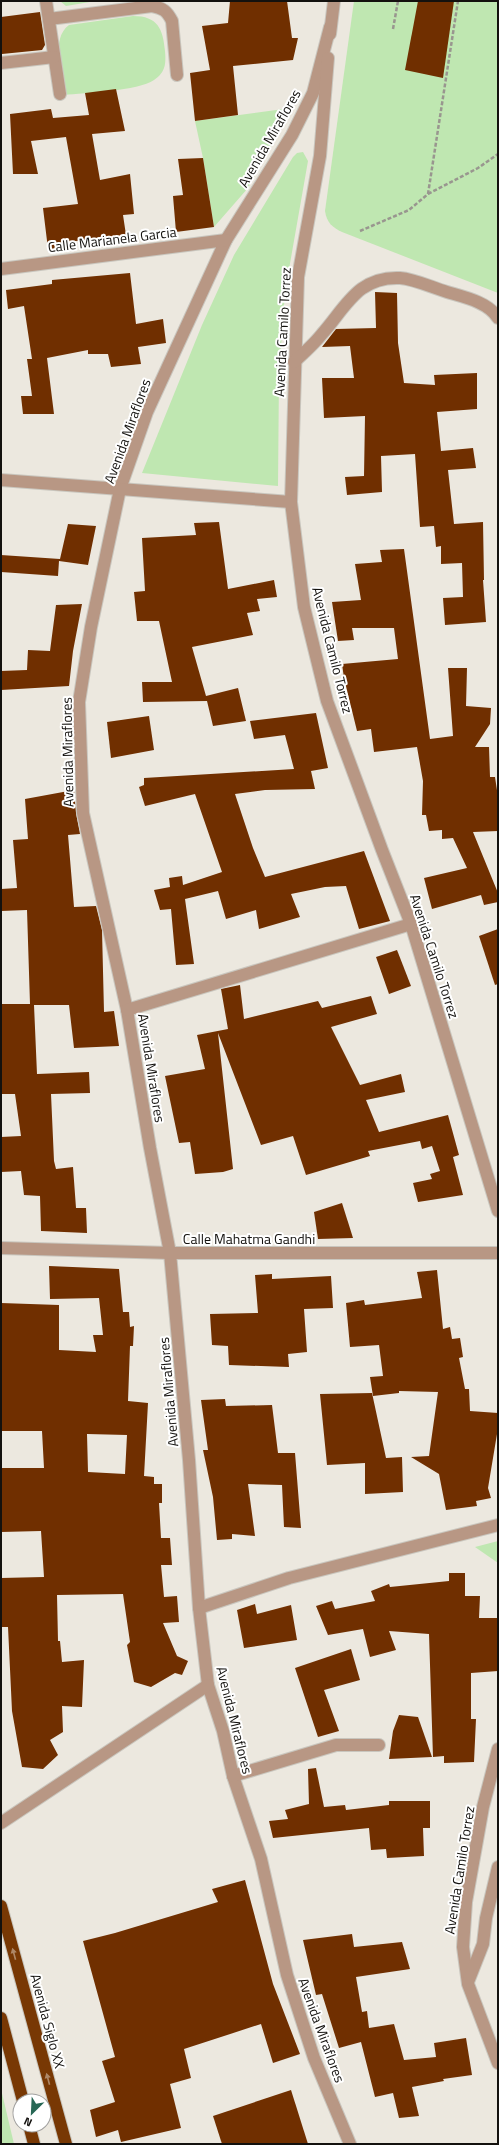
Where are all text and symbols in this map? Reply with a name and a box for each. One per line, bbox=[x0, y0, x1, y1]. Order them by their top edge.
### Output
street label: Avenida Miraflores bbox=[232, 85, 306, 191]
street label: Calle Marianela Garcia bbox=[47, 221, 177, 257]
street label: Avenida Camilo Torrez bbox=[268, 267, 296, 397]
street label: Avenida Miraflores bbox=[98, 376, 156, 486]
street label: Avenida Camilo Torrez bbox=[307, 585, 359, 715]
street label: Avenida Miraflores bbox=[56, 697, 78, 807]
street label: Avenida Camilo Torrez bbox=[405, 891, 465, 1021]
street label: Avenida Miraflores bbox=[133, 1012, 171, 1124]
street label: Calle Mahatma Gandhi bbox=[183, 1228, 315, 1249]
street label: Avenida Miraflores bbox=[153, 1336, 183, 1448]
street label: Avenida Miraflores bbox=[211, 1664, 259, 1776]
street label: Avenida Camilo Torrez bbox=[439, 1804, 479, 1936]
one-way arrow bbox=[11, 1948, 17, 1960]
street label: Avenida Siglo XX bbox=[25, 1971, 71, 2071]
street label: Avenida Miraflores bbox=[293, 1975, 351, 2085]
one-way arrow bbox=[45, 2073, 51, 2085]
north arrow bbox=[12, 2093, 52, 2133]
text: N bbox=[21, 2113, 35, 2131]

